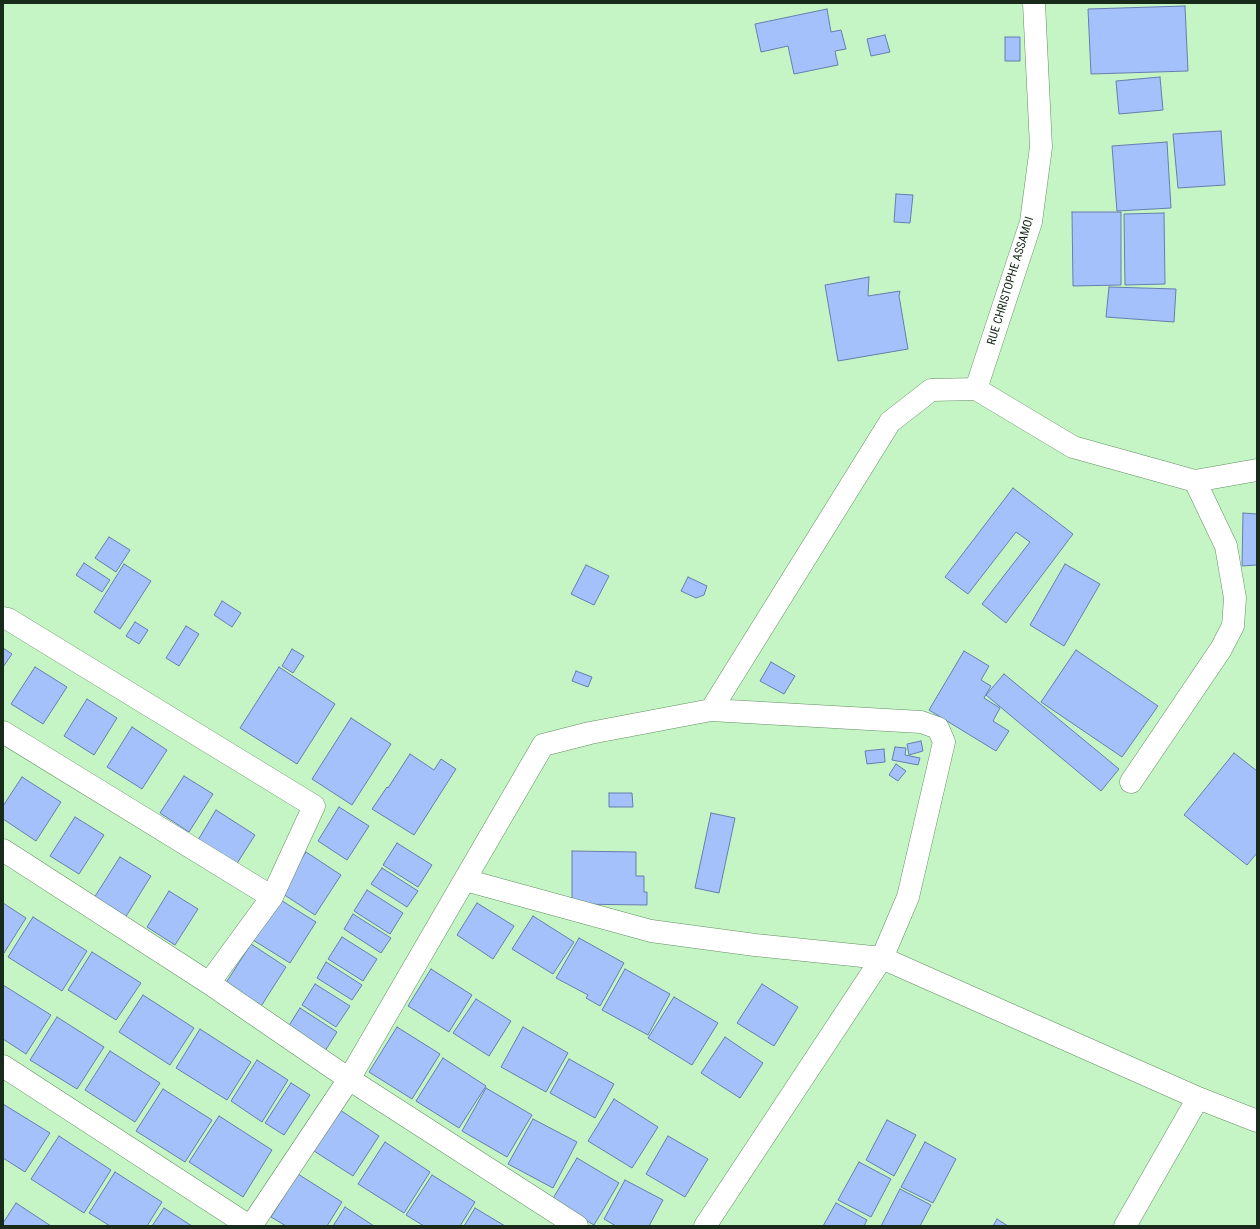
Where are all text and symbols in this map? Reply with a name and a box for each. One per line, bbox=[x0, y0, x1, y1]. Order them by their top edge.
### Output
street label: RUE CHRISTOPHE ASSAMOI bbox=[985, 215, 1037, 347]

